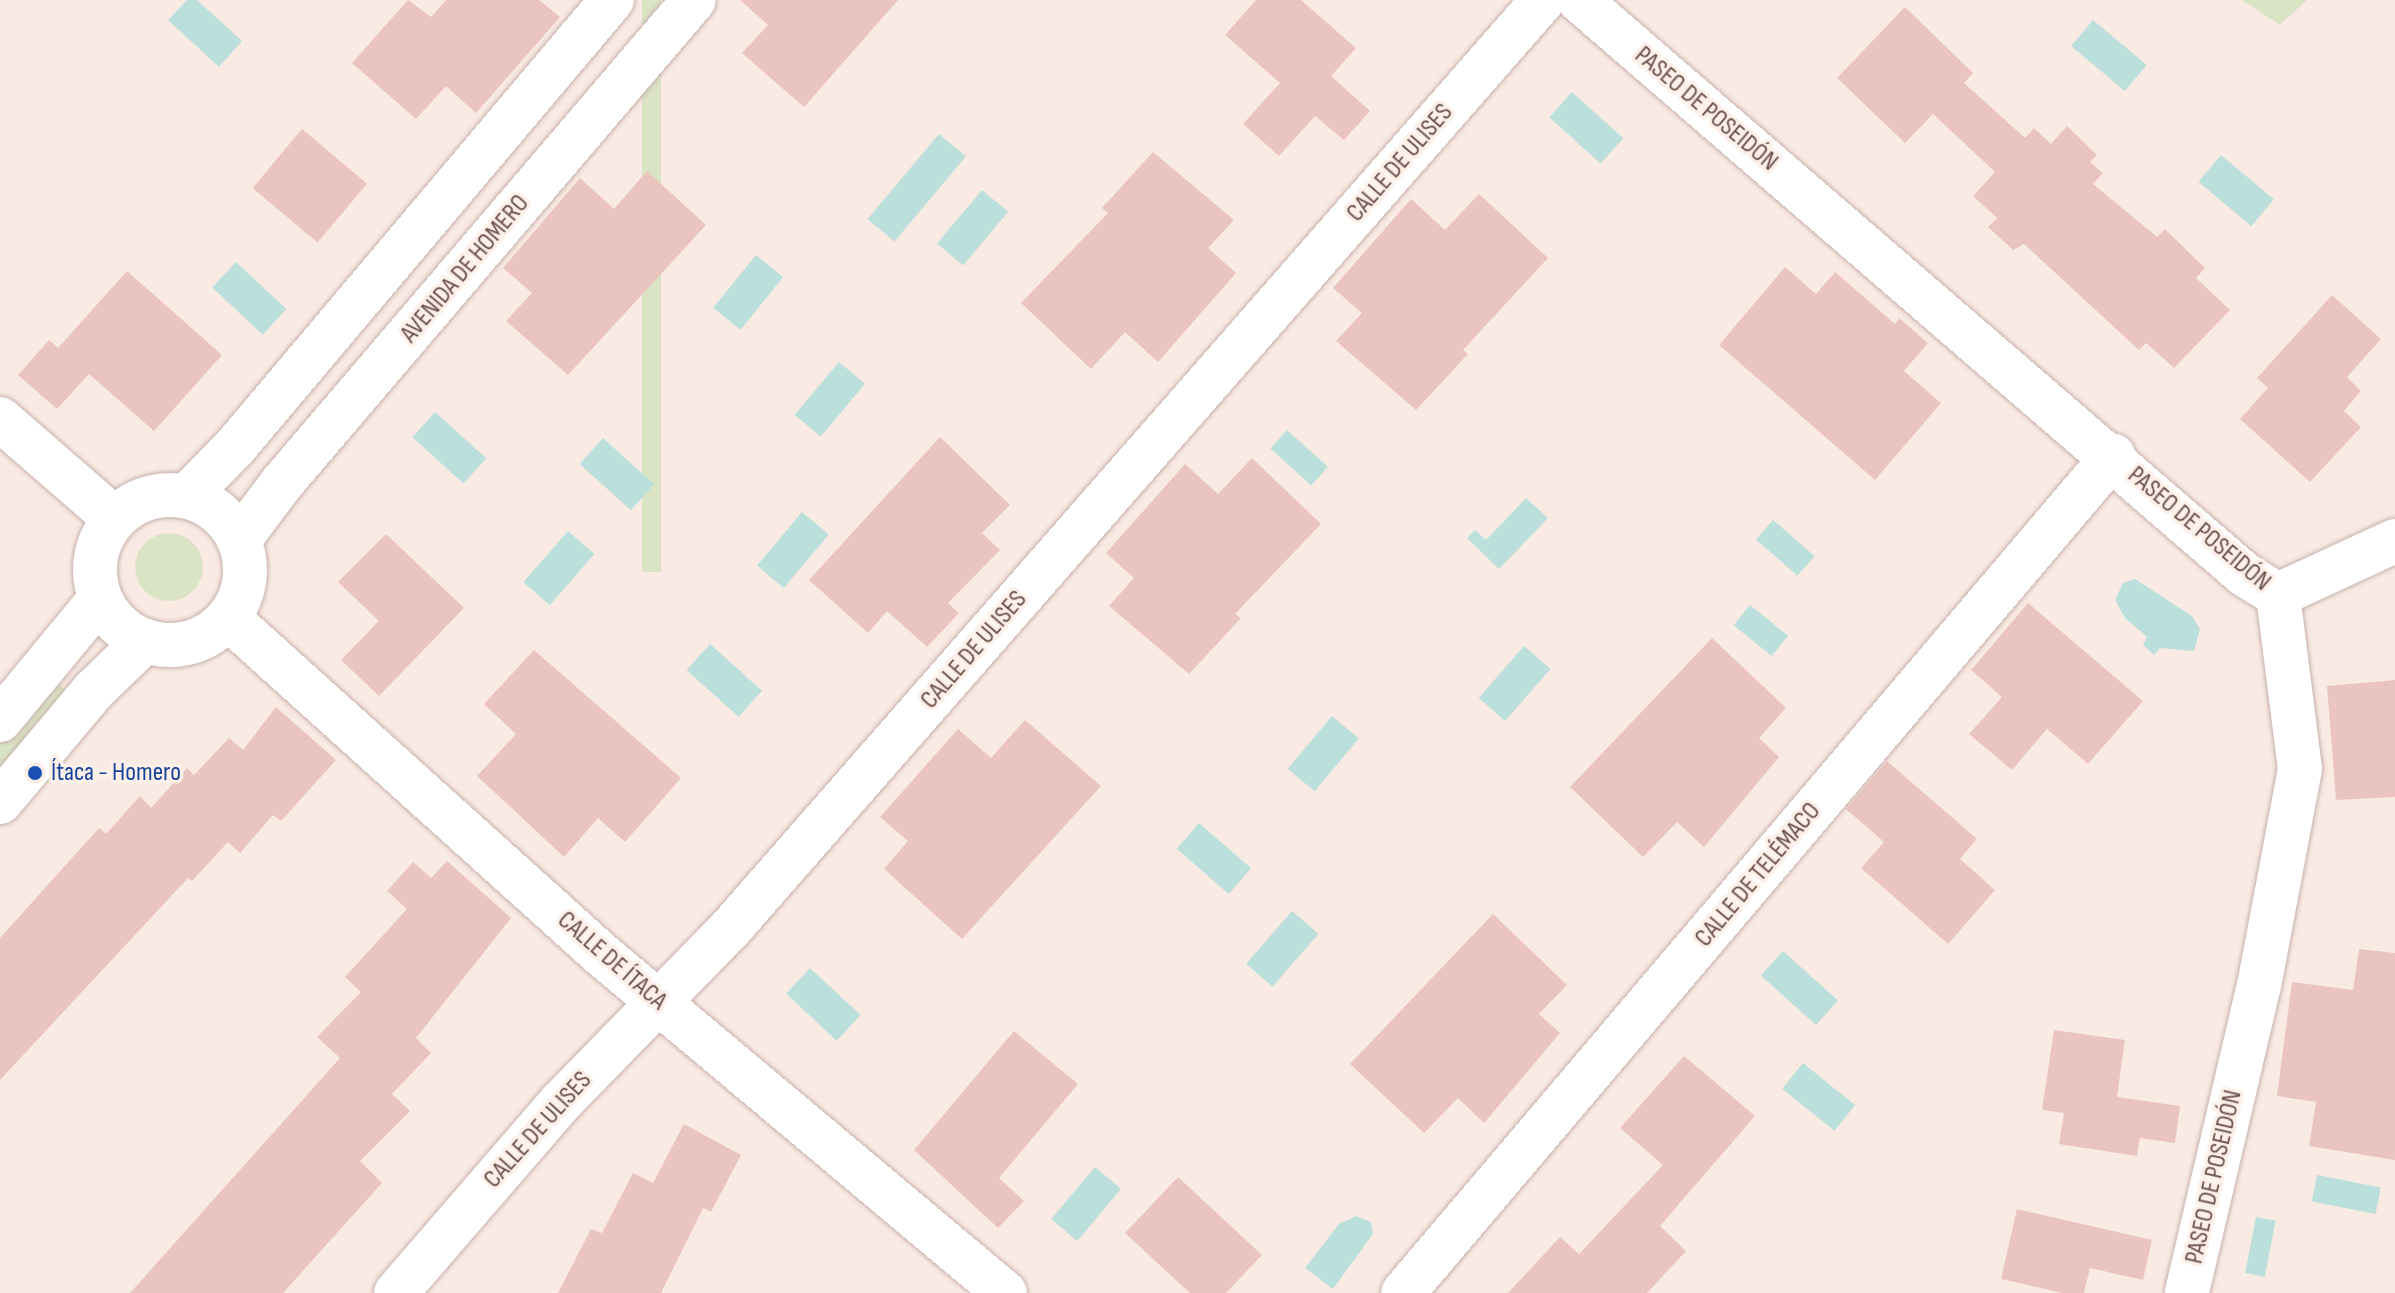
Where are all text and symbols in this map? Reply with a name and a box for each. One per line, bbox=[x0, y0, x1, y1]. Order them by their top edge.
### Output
street label: PASEO DE POSEIDÓN bbox=[1628, 40, 1784, 178]
street label: CALLE DE ULISES bbox=[1340, 98, 1460, 228]
street label: AVENIDA DE HOMERO bbox=[394, 189, 536, 349]
street label: PASEO DE POSEIDÓN bbox=[2121, 460, 2277, 598]
street label: CALLE DE ULISES bbox=[914, 585, 1034, 715]
place label: Ítaca - Homero bbox=[51, 757, 181, 789]
marker: Ítaca - Homero bbox=[26, 764, 44, 782]
street label: CALLE DE TELÉMACO bbox=[1689, 797, 1827, 953]
street label: CALLE DE ÍTACA bbox=[551, 905, 673, 1017]
street label: CALLE DE ULISES bbox=[477, 1065, 599, 1195]
street label: PASEO DE POSEIDÓN bbox=[2179, 1087, 2249, 1267]

